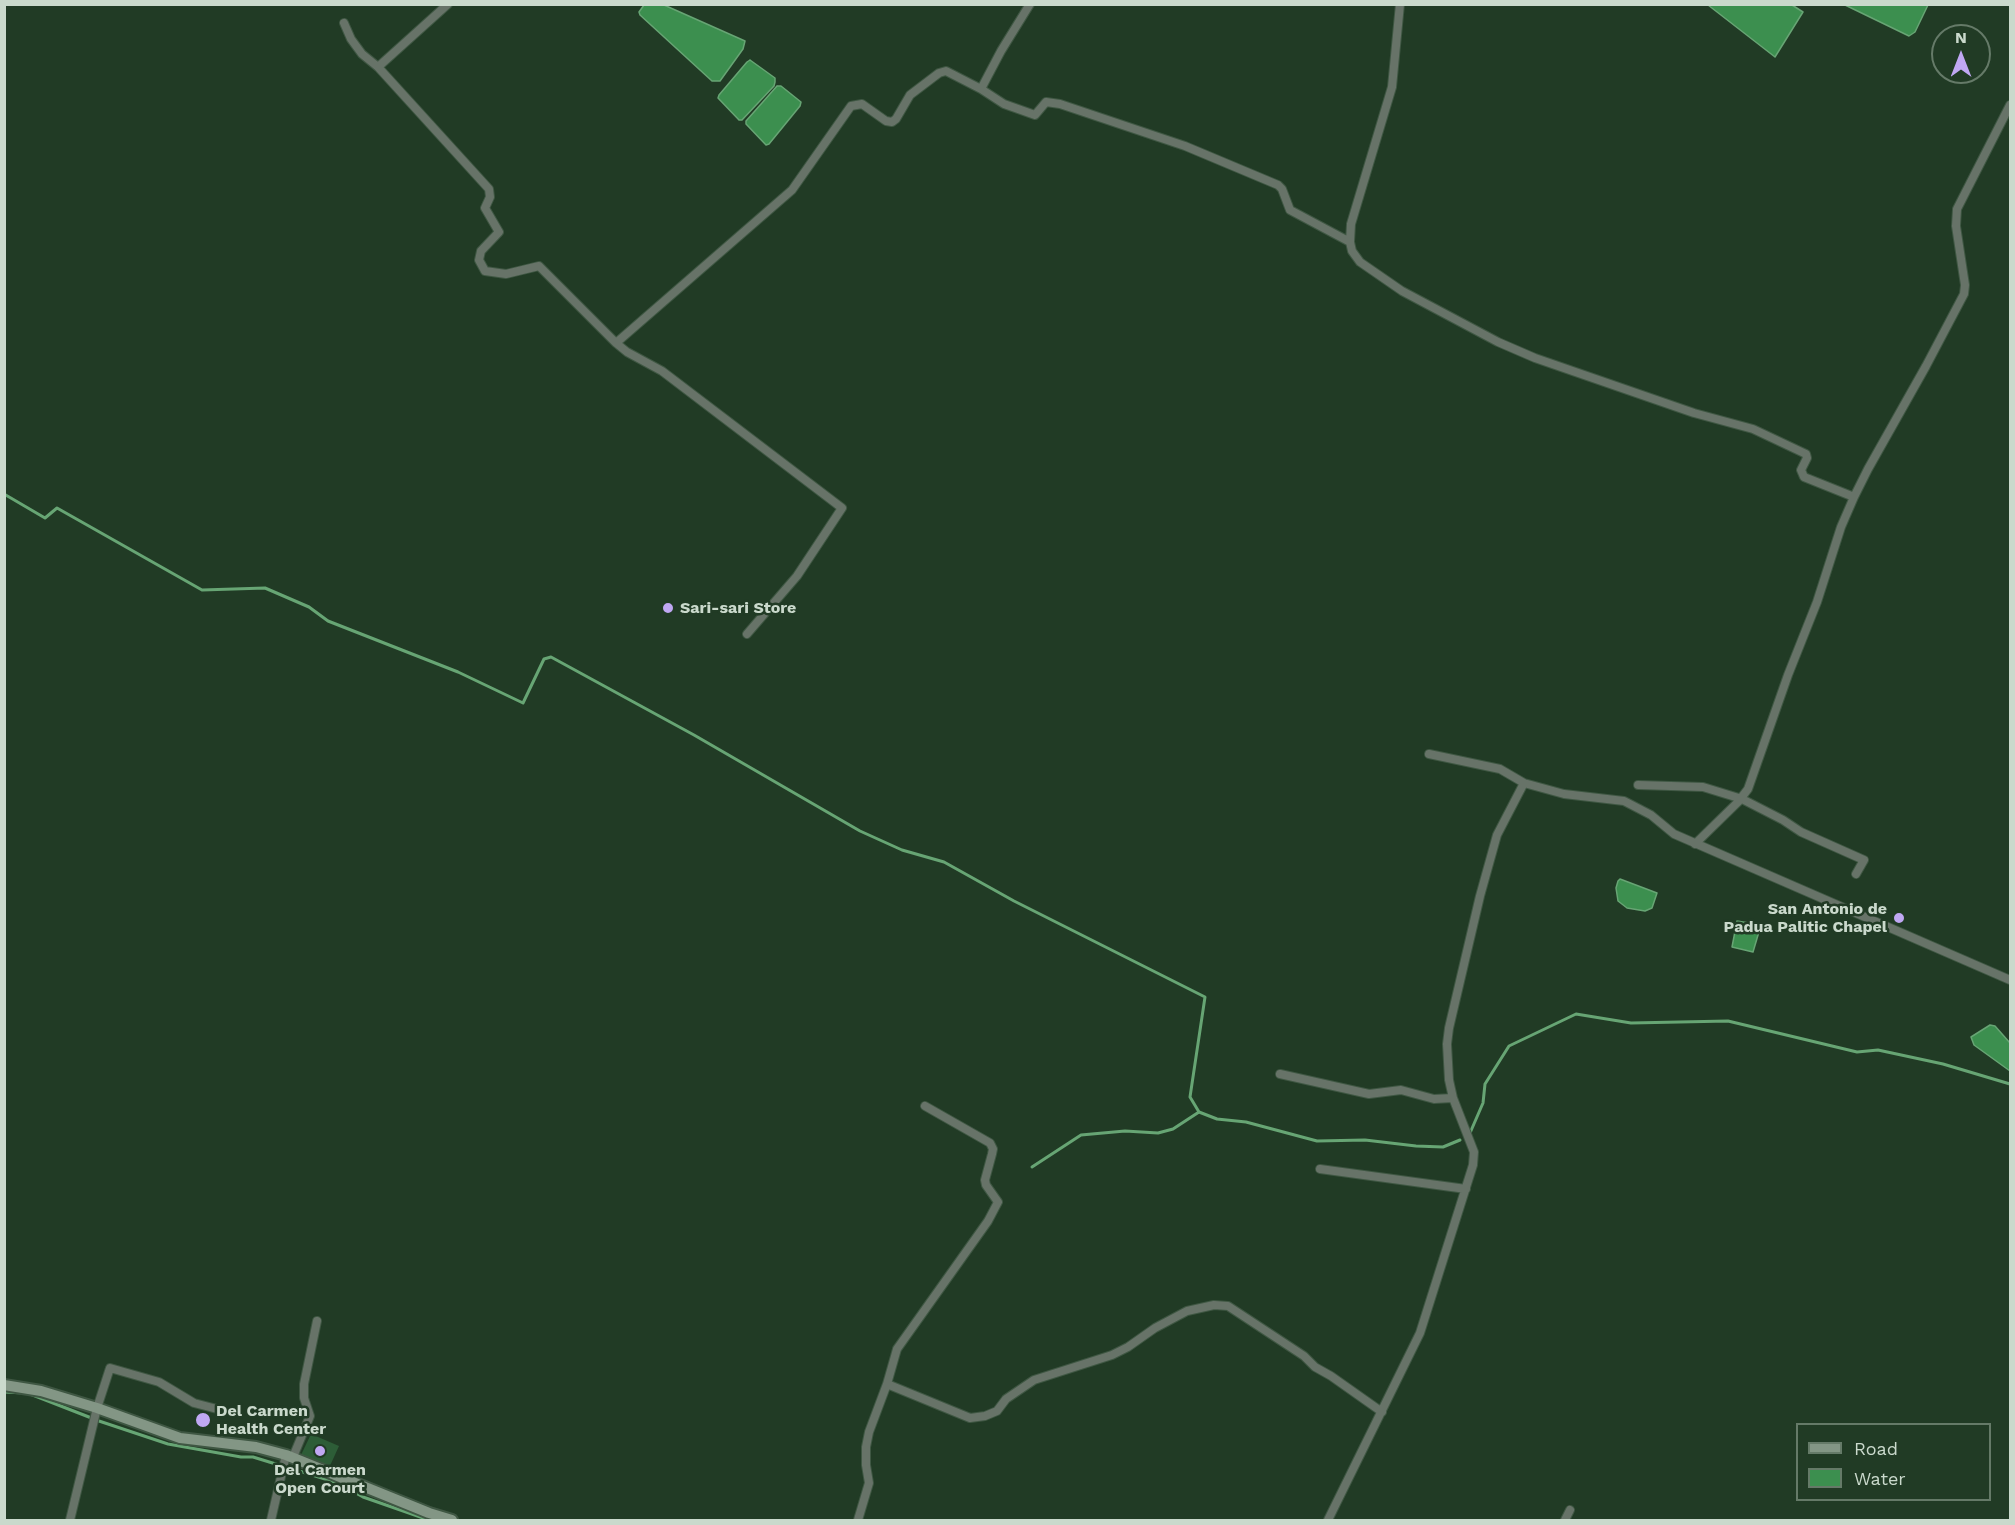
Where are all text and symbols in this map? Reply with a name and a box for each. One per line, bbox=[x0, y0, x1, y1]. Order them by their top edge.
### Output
north arrow bbox=[1931, 24, 1991, 84]
text: N bbox=[1955, 28, 1967, 47]
place label: Sari-sari Store bbox=[680, 598, 796, 618]
marker: Sari-sari Store bbox=[661, 601, 675, 615]
place label: San Antonio de Padua Palitic Chapel bbox=[1724, 899, 1887, 937]
marker: San Antonio de Padua Palitic Chapel bbox=[1892, 911, 1906, 925]
place label: Del Carmen Health Center bbox=[216, 1401, 326, 1439]
marker: Del Carmen Health Center bbox=[194, 1411, 212, 1429]
legend bbox=[1796, 1423, 1991, 1501]
text: Road bbox=[1854, 1438, 1898, 1459]
marker: Del Carmen Open Court bbox=[313, 1444, 327, 1458]
place label: Del Carmen Open Court bbox=[274, 1460, 366, 1498]
text: Water bbox=[1854, 1468, 1906, 1489]

